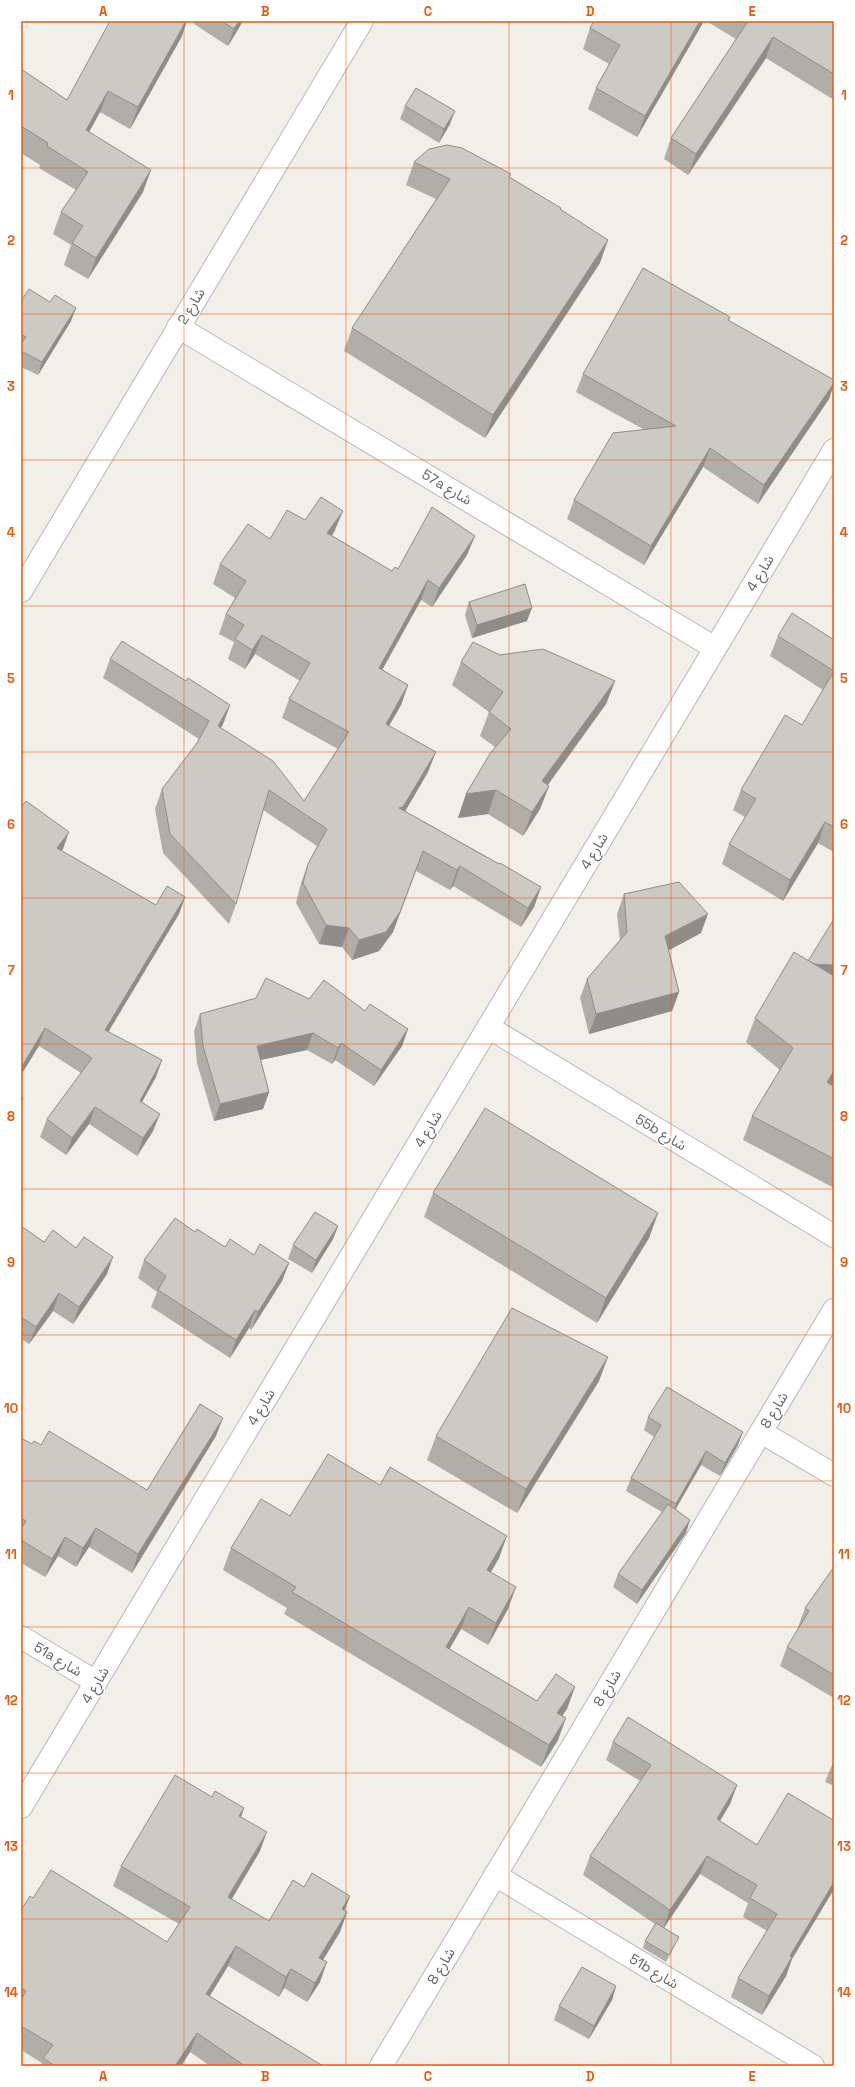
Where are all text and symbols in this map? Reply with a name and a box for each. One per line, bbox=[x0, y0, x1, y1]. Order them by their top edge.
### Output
text: A bbox=[99, 3, 108, 20]
text: B bbox=[261, 3, 270, 20]
text: C bbox=[424, 3, 432, 20]
text: D bbox=[586, 3, 595, 20]
text: E bbox=[748, 3, 756, 20]
text: 1 bbox=[8, 87, 14, 104]
text: 1 bbox=[841, 87, 847, 104]
text: 2 bbox=[7, 232, 15, 249]
text: 2 bbox=[840, 232, 848, 249]
street label: شارع 2 bbox=[173, 284, 211, 329]
text: 3 bbox=[7, 378, 15, 395]
text: 3 bbox=[840, 378, 848, 395]
street label: 57a شارع bbox=[418, 465, 475, 511]
text: 4 bbox=[7, 524, 15, 541]
text: 4 bbox=[840, 524, 848, 541]
street label: شارع 4 bbox=[742, 551, 780, 596]
text: 5 bbox=[7, 670, 15, 687]
text: 5 bbox=[840, 670, 848, 687]
text: 6 bbox=[7, 816, 15, 833]
text: 6 bbox=[840, 816, 848, 833]
street label: شارع 4 bbox=[576, 829, 614, 874]
text: 7 bbox=[7, 962, 15, 979]
text: 7 bbox=[840, 962, 848, 979]
street label: شارع 4 bbox=[410, 1107, 448, 1152]
text: 8 bbox=[7, 1108, 15, 1125]
text: 8 bbox=[840, 1108, 848, 1125]
street label: 55b شارع bbox=[631, 1110, 690, 1156]
text: 9 bbox=[7, 1254, 15, 1271]
text: 9 bbox=[840, 1254, 848, 1271]
street label: شارع 4 bbox=[243, 1385, 281, 1430]
street label: شارع 8 bbox=[756, 1388, 794, 1433]
text: 10 bbox=[4, 1400, 18, 1417]
text: 10 bbox=[837, 1400, 851, 1417]
text: 11 bbox=[5, 1546, 17, 1563]
text: 11 bbox=[838, 1546, 850, 1563]
street label: 51a شارع bbox=[30, 1638, 85, 1682]
street label: شارع 4 bbox=[77, 1663, 115, 1708]
street label: شارع 8 bbox=[589, 1666, 627, 1711]
text: 12 bbox=[4, 1692, 18, 1709]
text: 12 bbox=[837, 1692, 851, 1709]
text: 13 bbox=[4, 1838, 18, 1855]
text: 13 bbox=[837, 1838, 851, 1855]
street label: شارع 8 bbox=[423, 1944, 461, 1989]
street label: 51b شارع bbox=[625, 1949, 682, 1994]
text: 14 bbox=[4, 1984, 18, 2001]
text: 14 bbox=[837, 1984, 851, 2001]
text: A bbox=[99, 2068, 108, 2085]
text: B bbox=[261, 2068, 270, 2085]
text: C bbox=[424, 2068, 432, 2085]
text: D bbox=[586, 2068, 595, 2085]
text: E bbox=[748, 2068, 756, 2085]

